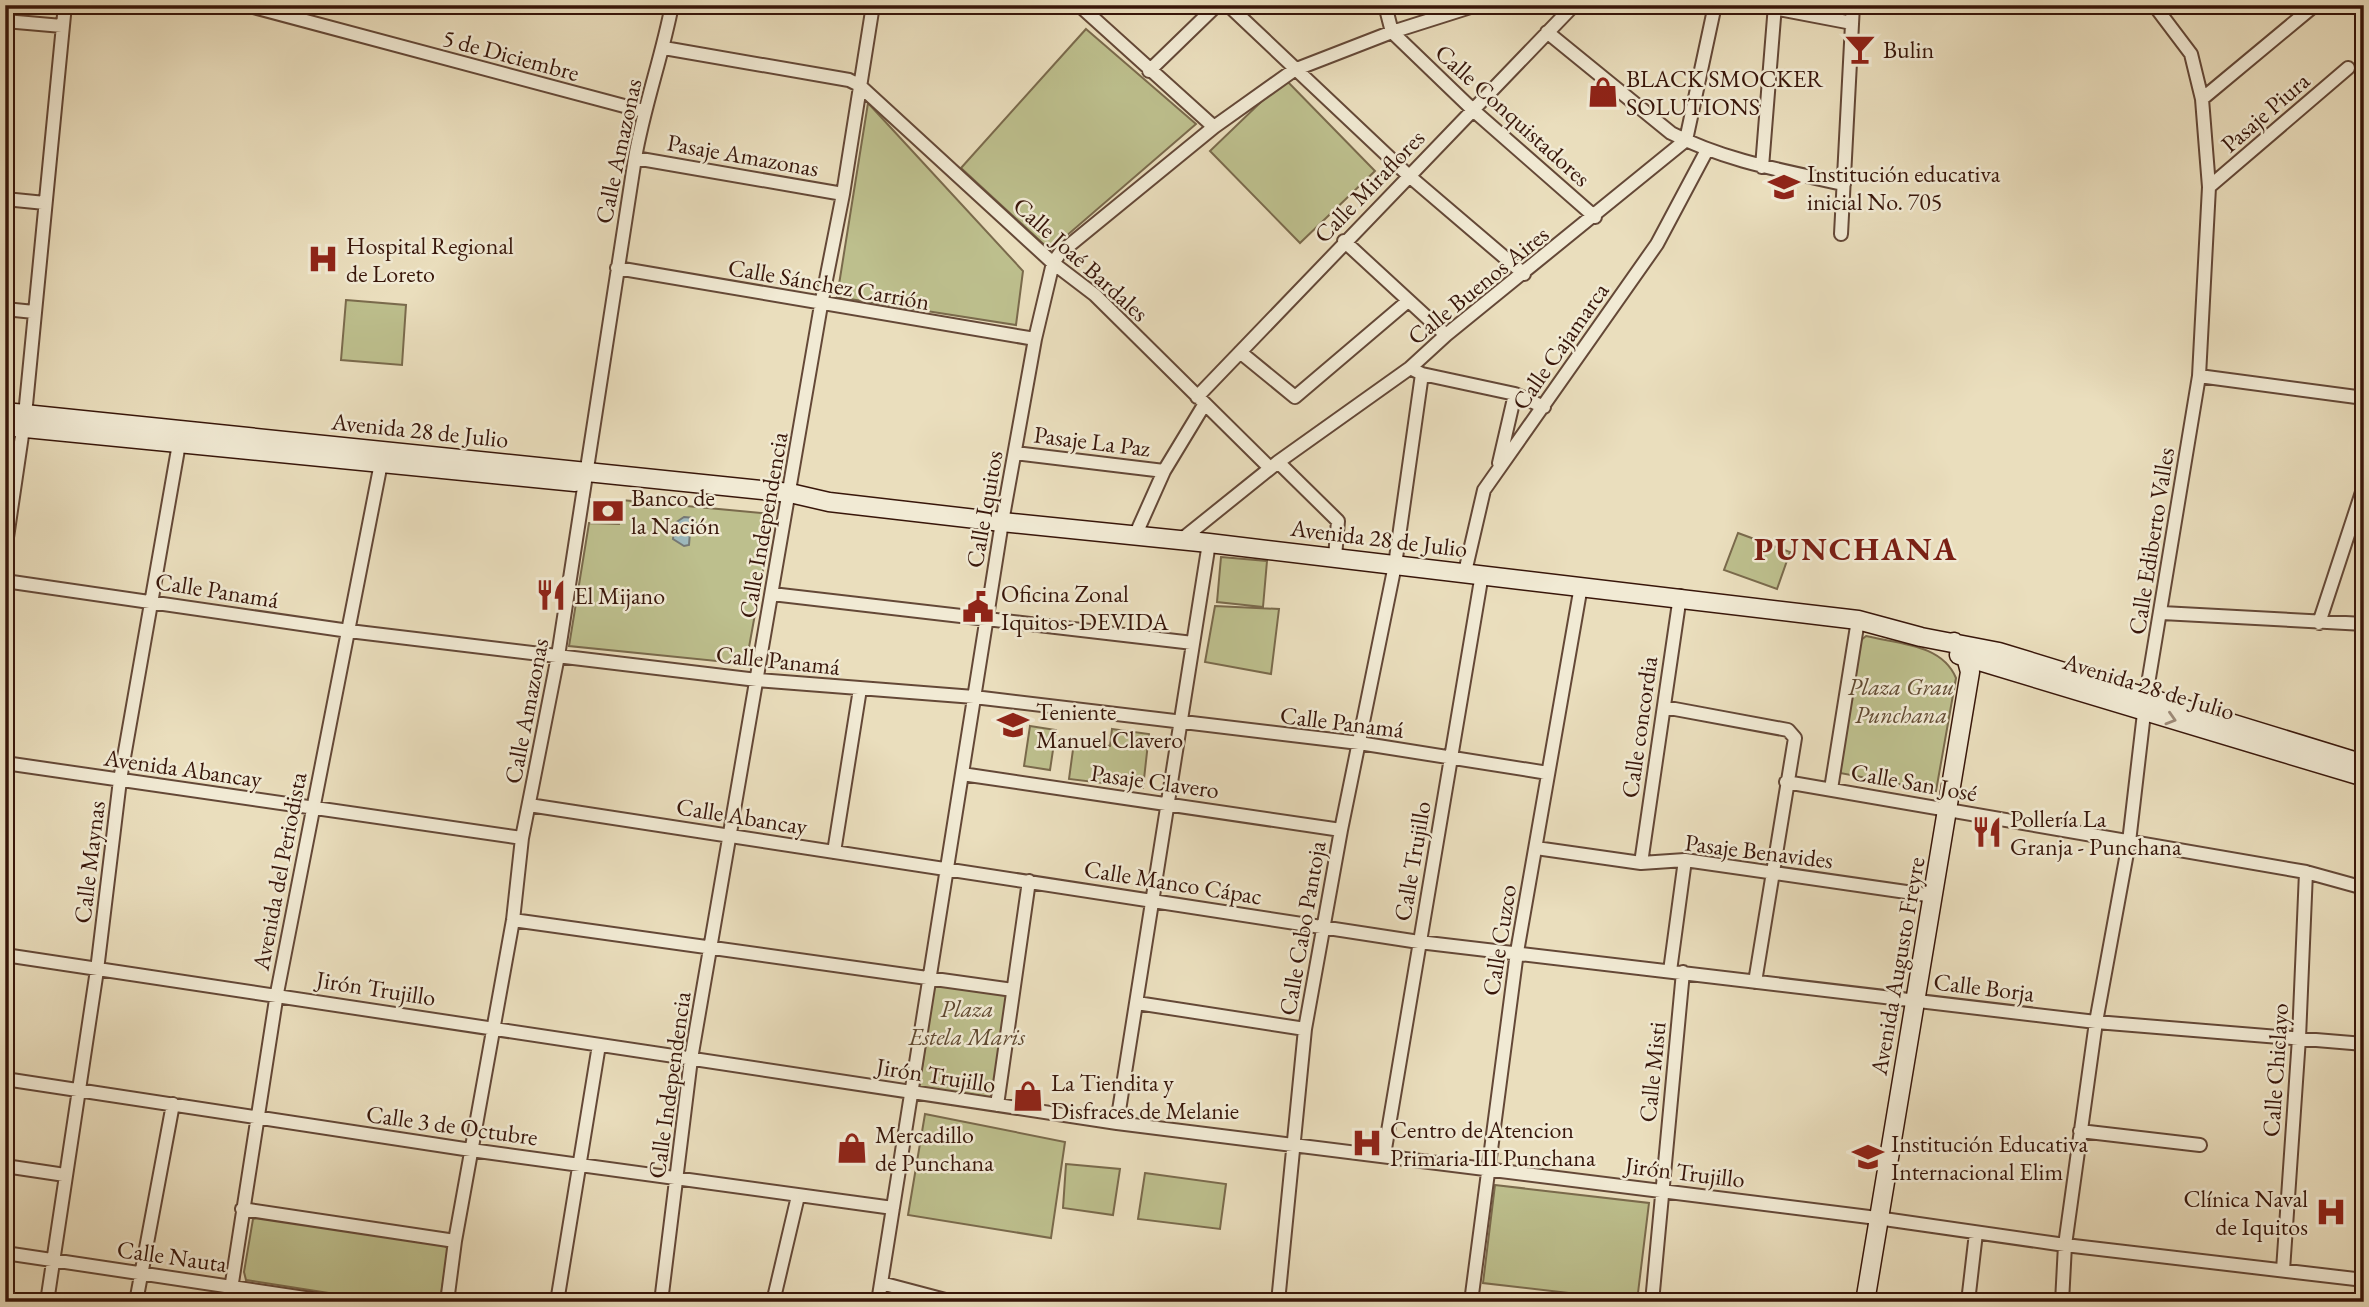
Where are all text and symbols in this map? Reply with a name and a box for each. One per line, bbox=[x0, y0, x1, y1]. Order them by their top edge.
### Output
street label: 5 de Diciembre bbox=[439, 22, 583, 88]
bar icon: Bulin bbox=[1843, 32, 1877, 66]
place label: Bulin bbox=[1883, 34, 1934, 65]
street label: Calle Conquistadores bbox=[1429, 37, 1597, 193]
place label: BLACK SMOCKER SOLUTIONS bbox=[1626, 63, 1824, 122]
street label: Pasaje Piura bbox=[2214, 65, 2316, 159]
shop icon: BLACK SMOCKER SOLUTIONS bbox=[1586, 75, 1620, 109]
street label: Calle Amazonas bbox=[587, 76, 649, 226]
street label: Calle Miraflores bbox=[1307, 123, 1431, 249]
street label: Pasaje Amazonas bbox=[665, 126, 821, 184]
place label: Institución educativa inicial No. 705 bbox=[1807, 158, 2001, 217]
school or university icon: Institución educativa inicial No. 705 bbox=[1767, 170, 1801, 204]
street label: Calle Joaé Bardales bbox=[1007, 190, 1155, 328]
street label: Calle Buenos Aires bbox=[1401, 218, 1555, 352]
place label: Hospital Regional de Loreto bbox=[346, 230, 514, 289]
hospital icon: Hospital Regional de Loreto bbox=[306, 242, 340, 276]
street label: Calle Sánchez Carrión bbox=[726, 251, 933, 317]
street label: Calle Cajamarca bbox=[1505, 276, 1616, 416]
street label: Avenida 28 de Julio bbox=[329, 405, 510, 455]
street label: Pasaje La Paz bbox=[1032, 418, 1152, 464]
street label: Calle Independencia bbox=[731, 429, 795, 621]
street label: Calle Ediberto Valles bbox=[2121, 445, 2181, 637]
street label: Calle Iquitos bbox=[958, 448, 1010, 570]
place label: Banco de la Nación bbox=[631, 482, 720, 541]
bank icon: Banco de la Nación bbox=[591, 494, 625, 528]
street label: Avenida 28 de Julio bbox=[1288, 512, 1469, 564]
district label: PUNCHANA bbox=[1754, 528, 1958, 570]
street label: Calle Panamá bbox=[153, 565, 281, 615]
restaurant icon: El Mijano bbox=[534, 578, 568, 612]
place label: Oficina Zonal Iquitos- DEVIDA bbox=[1001, 578, 1169, 637]
place label: El Mijano bbox=[574, 580, 665, 611]
public building icon: Oficina Zonal Iquitos- DEVIDA bbox=[961, 590, 995, 624]
street label: Calle Amazonas bbox=[497, 636, 555, 786]
street label: Calle Panamá bbox=[715, 638, 842, 682]
street label: Avenida 28 de Julio bbox=[2059, 645, 2239, 727]
street label: Calle concordia bbox=[1614, 654, 1664, 800]
park label: Plaza Grau Punchana bbox=[1848, 671, 1954, 730]
place label: Teniente Manuel Clavero bbox=[1036, 696, 1183, 755]
street label: Calle Panamá bbox=[1278, 699, 1406, 745]
school or university icon: Teniente Manuel Clavero bbox=[996, 708, 1030, 742]
one-way arrow bbox=[2165, 711, 2177, 726]
street label: Avenida Abancay bbox=[101, 741, 264, 794]
street label: Calle San José bbox=[1848, 756, 1980, 808]
street label: Pasaje Clavero bbox=[1089, 757, 1221, 805]
street label: Avenida del Periodista bbox=[244, 769, 314, 974]
street label: Calle Abancay bbox=[674, 790, 810, 842]
street label: Calle Trujillo bbox=[1386, 798, 1438, 923]
street label: Calle Maynas bbox=[66, 799, 112, 925]
place label: Pollería La Granja - Punchana bbox=[2010, 803, 2182, 862]
restaurant icon: Pollería La Granja - Punchana bbox=[1970, 815, 2004, 849]
street label: Pasaje Benavides bbox=[1683, 827, 1835, 875]
street label: Calle Cabo Pantoja bbox=[1271, 838, 1333, 1018]
street label: Calle Manco Cápac bbox=[1082, 853, 1264, 911]
street label: Avenida Augusto Freyre bbox=[1862, 854, 1931, 1079]
street label: Calle Cuzco bbox=[1475, 882, 1523, 998]
street label: Jirón Trujillo bbox=[312, 963, 438, 1013]
street label: Calle Borja bbox=[1932, 965, 2037, 1009]
street label: Calle Independencia bbox=[641, 989, 698, 1181]
park label: Plaza Estela Maris bbox=[908, 993, 1026, 1052]
street label: Calle Chiclayo bbox=[2255, 1002, 2295, 1138]
street label: Calle Misti bbox=[1631, 1020, 1673, 1124]
street label: Jirón Trujillo bbox=[872, 1050, 998, 1100]
place label: La Tiendita y Disfraces de Melanie bbox=[1051, 1067, 1239, 1126]
shop icon: La Tiendita y Disfraces de Melanie bbox=[1011, 1079, 1045, 1113]
street label: Calle 3 de Octubre bbox=[364, 1098, 540, 1152]
place label: Centro de Atencion Primaria III Punchana bbox=[1390, 1114, 1596, 1173]
place label: Mercadillo de Punchana bbox=[875, 1119, 994, 1178]
hospital icon: Centro de Atencion Primaria III Punchana bbox=[1350, 1126, 1384, 1160]
place label: Institución Educativa Internacional Elim bbox=[1891, 1128, 2088, 1187]
shop icon: Mercadillo de Punchana bbox=[835, 1131, 869, 1165]
school or university icon: Institución Educativa Internacional Elim bbox=[1851, 1140, 1885, 1174]
street label: Jirón Trujillo bbox=[1621, 1149, 1747, 1195]
place label: Clínica Naval de Iquitos bbox=[2183, 1183, 2308, 1242]
hospital icon: Clínica Naval de Iquitos bbox=[2314, 1195, 2348, 1229]
street label: Calle Nauta bbox=[115, 1233, 229, 1279]

